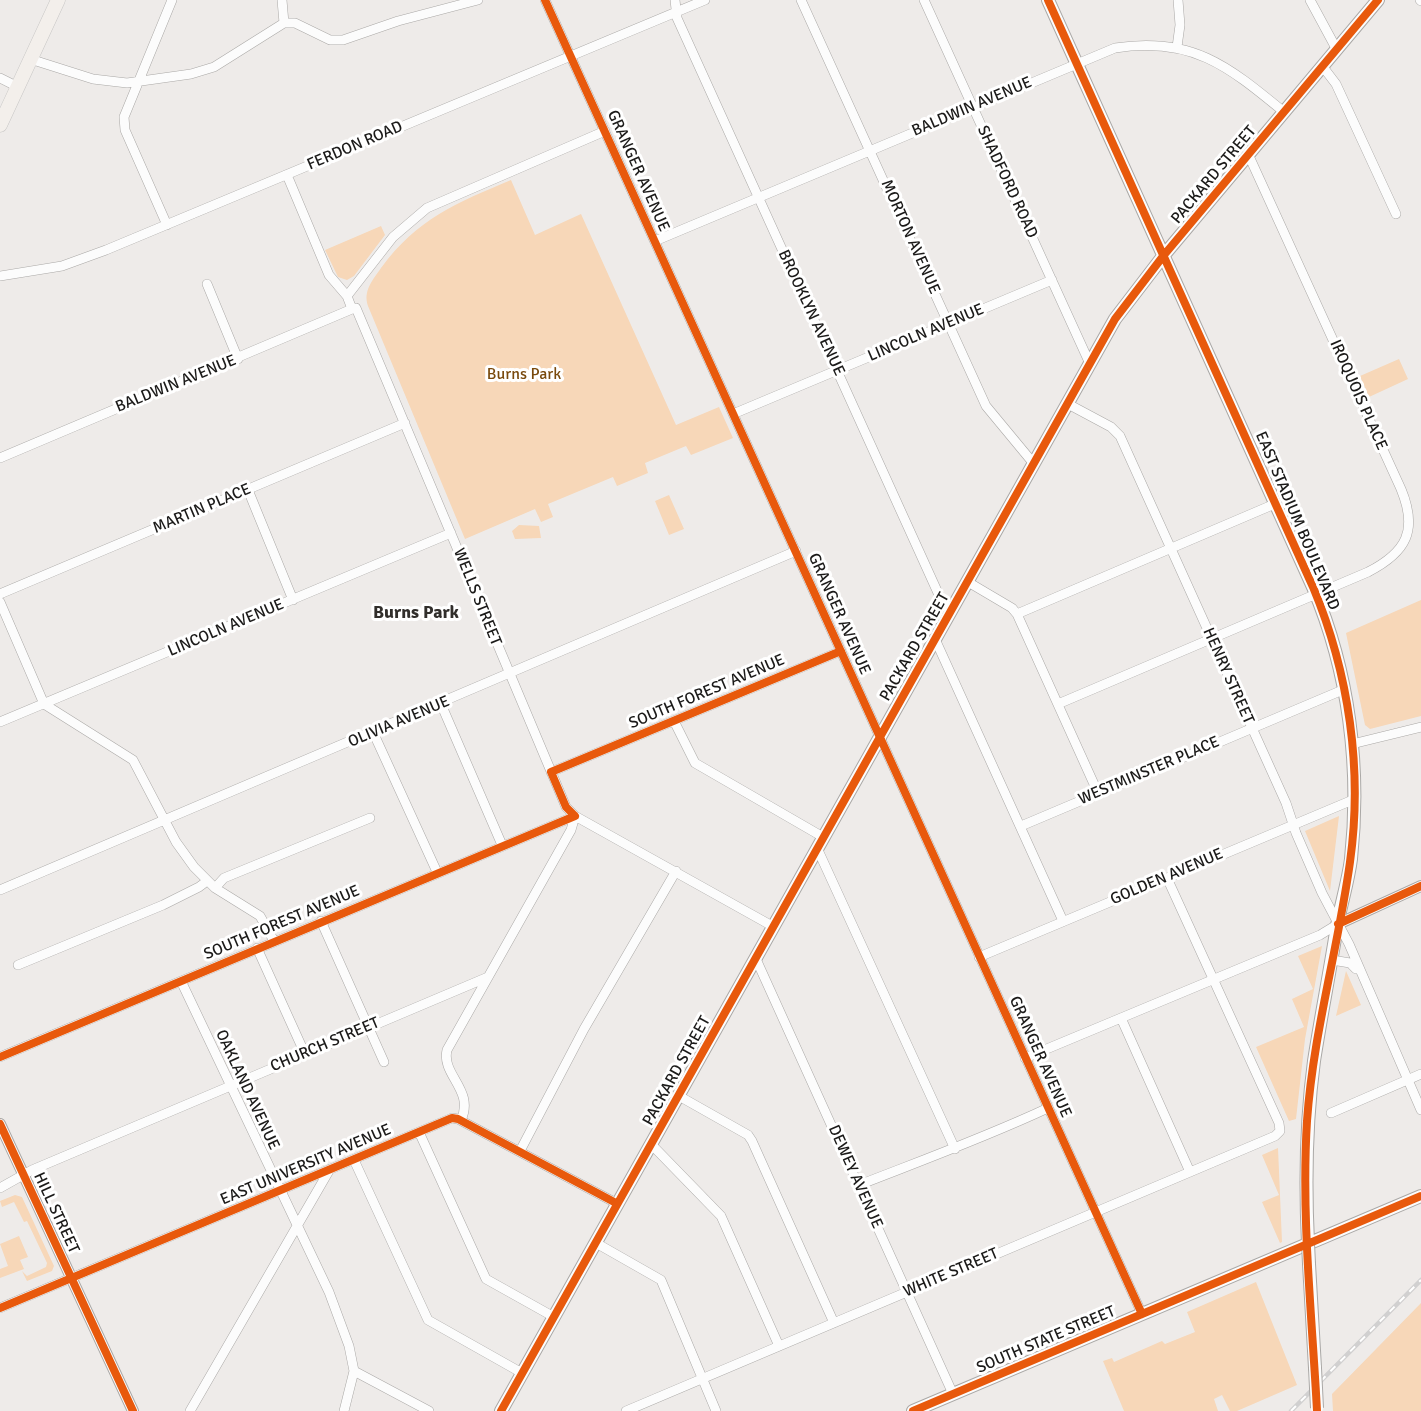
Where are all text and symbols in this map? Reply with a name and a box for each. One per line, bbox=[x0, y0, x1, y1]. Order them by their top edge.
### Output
street label: BALDWIN AVENUE bbox=[909, 73, 1035, 141]
street label: GRANGER AVENUE bbox=[603, 107, 673, 235]
street label: FERDON ROAD bbox=[304, 117, 406, 175]
street label: PACKARD STREET bbox=[1167, 122, 1261, 228]
street label: SHADFORD ROAD bbox=[973, 123, 1041, 241]
street label: MORTON AVENUE bbox=[876, 177, 944, 297]
street label: BROOKLYN AVENUE bbox=[773, 247, 849, 379]
street label: LINCOLN AVENUE bbox=[865, 300, 987, 366]
street label: IROQUOIS PLACE bbox=[1325, 337, 1391, 453]
street label: BALDWIN AVENUE bbox=[113, 351, 239, 417]
park label: Burns Park bbox=[487, 365, 561, 385]
street label: EAST STADIUM BOULEVARD bbox=[1251, 429, 1343, 613]
street label: MARTIN PLACE bbox=[150, 480, 254, 538]
street label: WELLS STREET bbox=[449, 545, 505, 649]
street label: GRANGER AVENUE bbox=[804, 550, 874, 678]
street label: PACKARD STREET bbox=[876, 589, 954, 705]
street label: LINCOLN AVENUE bbox=[165, 595, 287, 661]
district label: Burns Park bbox=[373, 602, 459, 624]
street label: HENRY STREET bbox=[1198, 625, 1258, 727]
street label: SOUTH FOREST AVENUE bbox=[626, 650, 788, 734]
street label: OLIVIA AVENUE bbox=[345, 692, 453, 752]
street label: WESTMINSTER PLACE bbox=[1076, 733, 1222, 809]
street label: GOLDEN AVENUE bbox=[1108, 845, 1226, 909]
street label: SOUTH FOREST AVENUE bbox=[201, 881, 363, 965]
street label: GRANGER AVENUE bbox=[1005, 993, 1075, 1121]
street label: CHURCH STREET bbox=[268, 1013, 382, 1077]
street label: PACKARD STREET bbox=[639, 1013, 715, 1129]
street label: OAKLAND AVENUE bbox=[211, 1027, 283, 1153]
street label: EAST UNIVERSITY AVENUE bbox=[218, 1120, 394, 1210]
street label: DEWEY AVENUE bbox=[824, 1122, 886, 1232]
street label: HILL STREET bbox=[29, 1169, 83, 1257]
street label: WHITE STREET bbox=[901, 1244, 1001, 1302]
street label: SOUTH STATE STREET bbox=[974, 1302, 1118, 1378]

